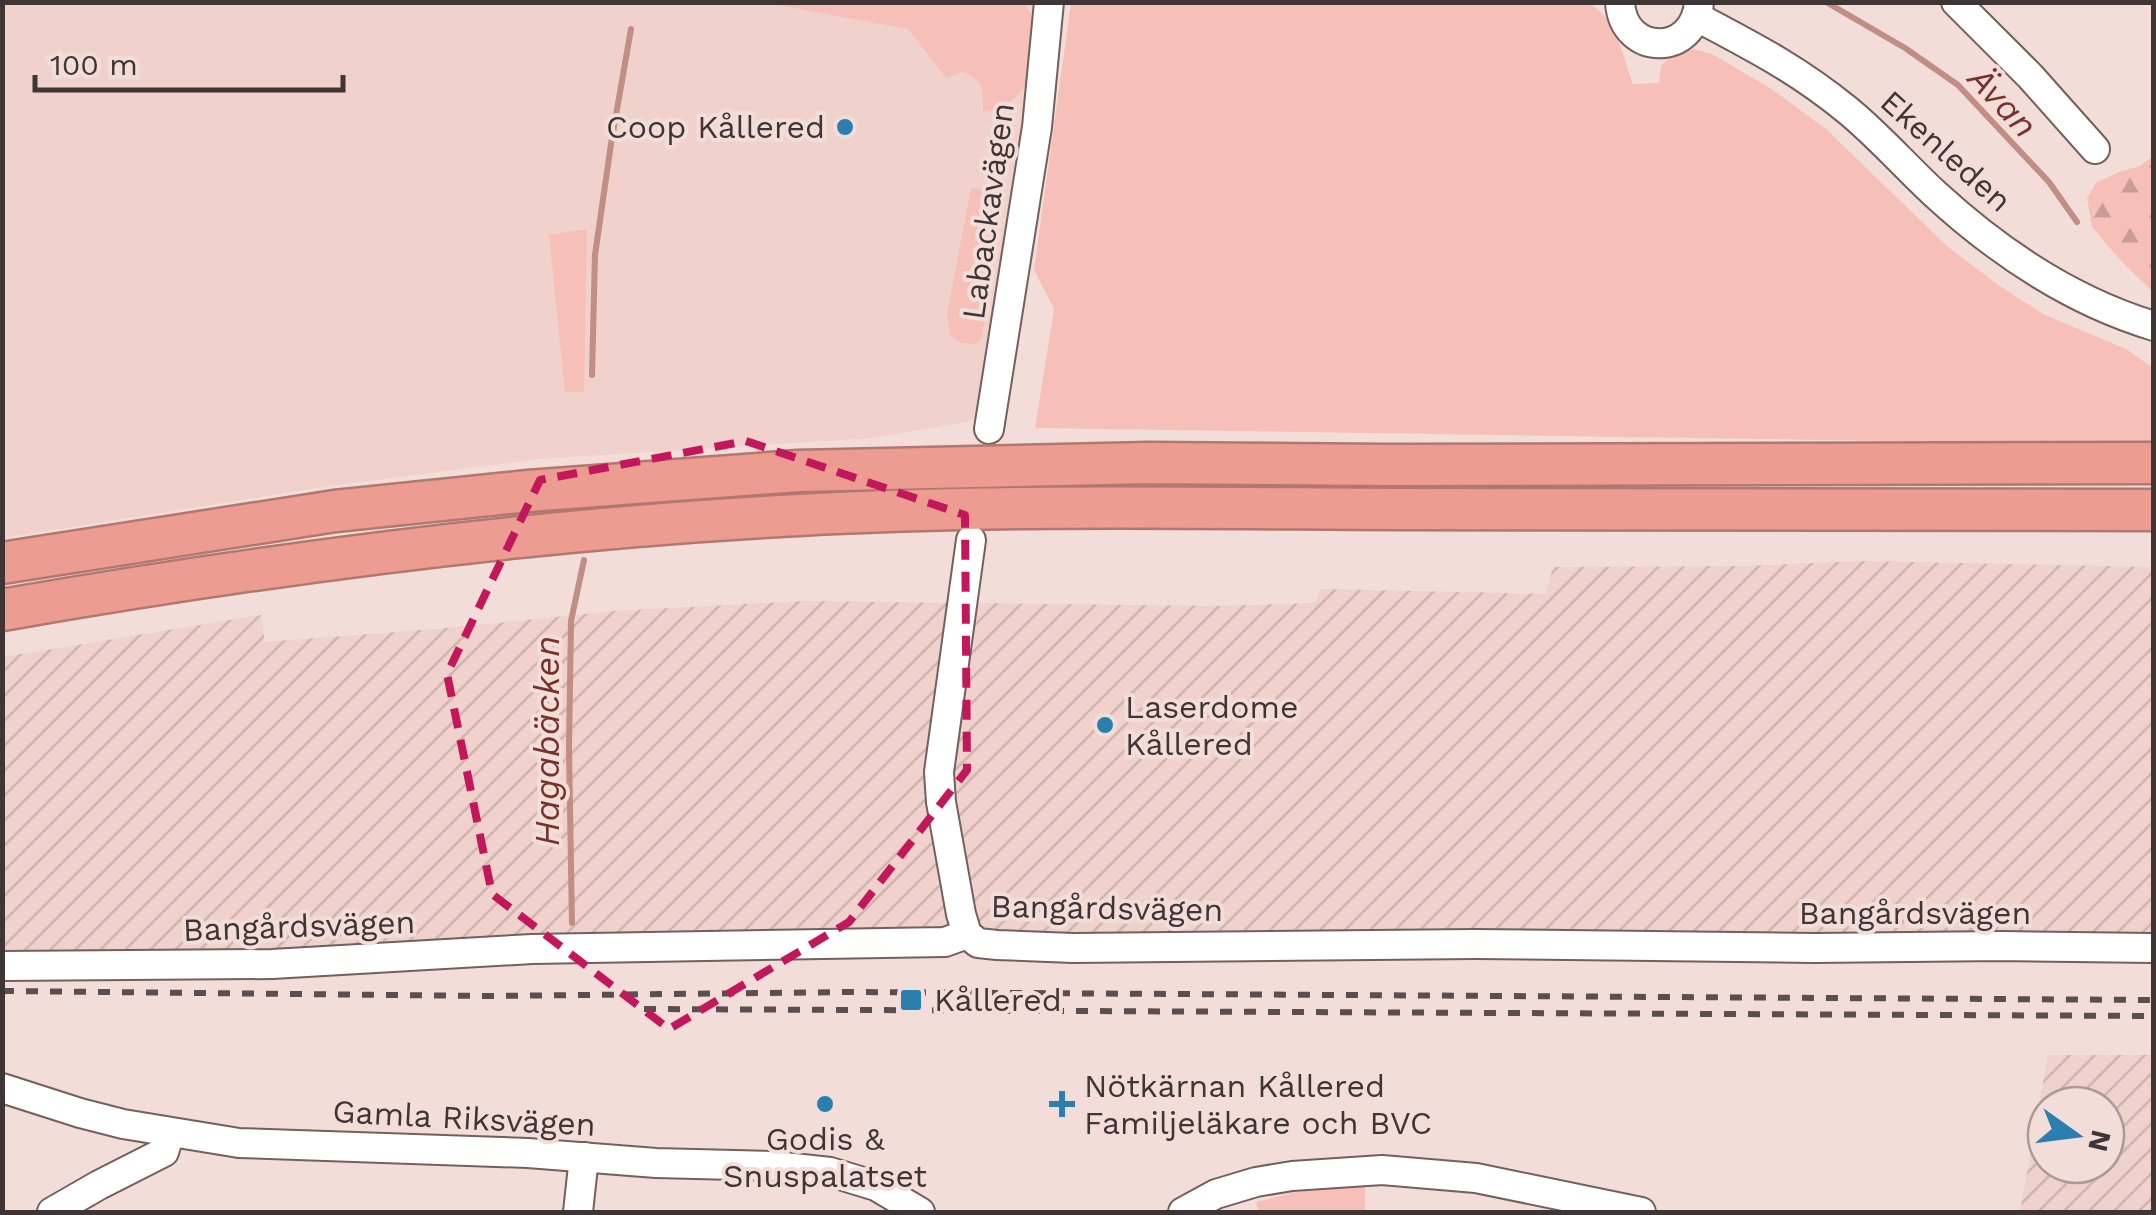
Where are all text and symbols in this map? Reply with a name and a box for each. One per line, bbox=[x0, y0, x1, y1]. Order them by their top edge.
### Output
scale bar bbox=[35, 30, 342, 92]
text: 100 m bbox=[50, 47, 138, 82]
water label: Ävan bbox=[1958, 56, 2046, 146]
street label: Ekenleden bbox=[1873, 82, 2019, 220]
street label: Labackavägen bbox=[954, 100, 1022, 322]
place label: Coop Kållered bbox=[606, 108, 825, 146]
marker: Coop Kållered bbox=[834, 116, 856, 138]
water label: Hagabäcken bbox=[526, 636, 568, 846]
place label: Laserdome Kållered bbox=[1125, 688, 1298, 763]
marker: Laserdome Kållered bbox=[1094, 714, 1116, 736]
street label: Bangårdsvägen bbox=[990, 887, 1224, 929]
street label: Bangårdsvägen bbox=[1799, 894, 2031, 932]
street label: Bangårdsvägen bbox=[182, 903, 416, 949]
place label: Kållered bbox=[934, 981, 1062, 1019]
marker: Kållered bbox=[898, 987, 924, 1013]
place label: Nötkärnan Kållered Familjeläkare och BVC bbox=[1084, 1067, 1432, 1142]
north arrow bbox=[2026, 1085, 2126, 1185]
marker: Nötkärnan Kållered Familjeläkare och BVC bbox=[1049, 1091, 1075, 1117]
street label: Gamla Riksvägen bbox=[331, 1092, 597, 1144]
marker: Godis & Snuspalatset bbox=[814, 1093, 836, 1115]
place label: Godis & Snuspalatset bbox=[723, 1120, 927, 1195]
text: N bbox=[2081, 1127, 2118, 1155]

